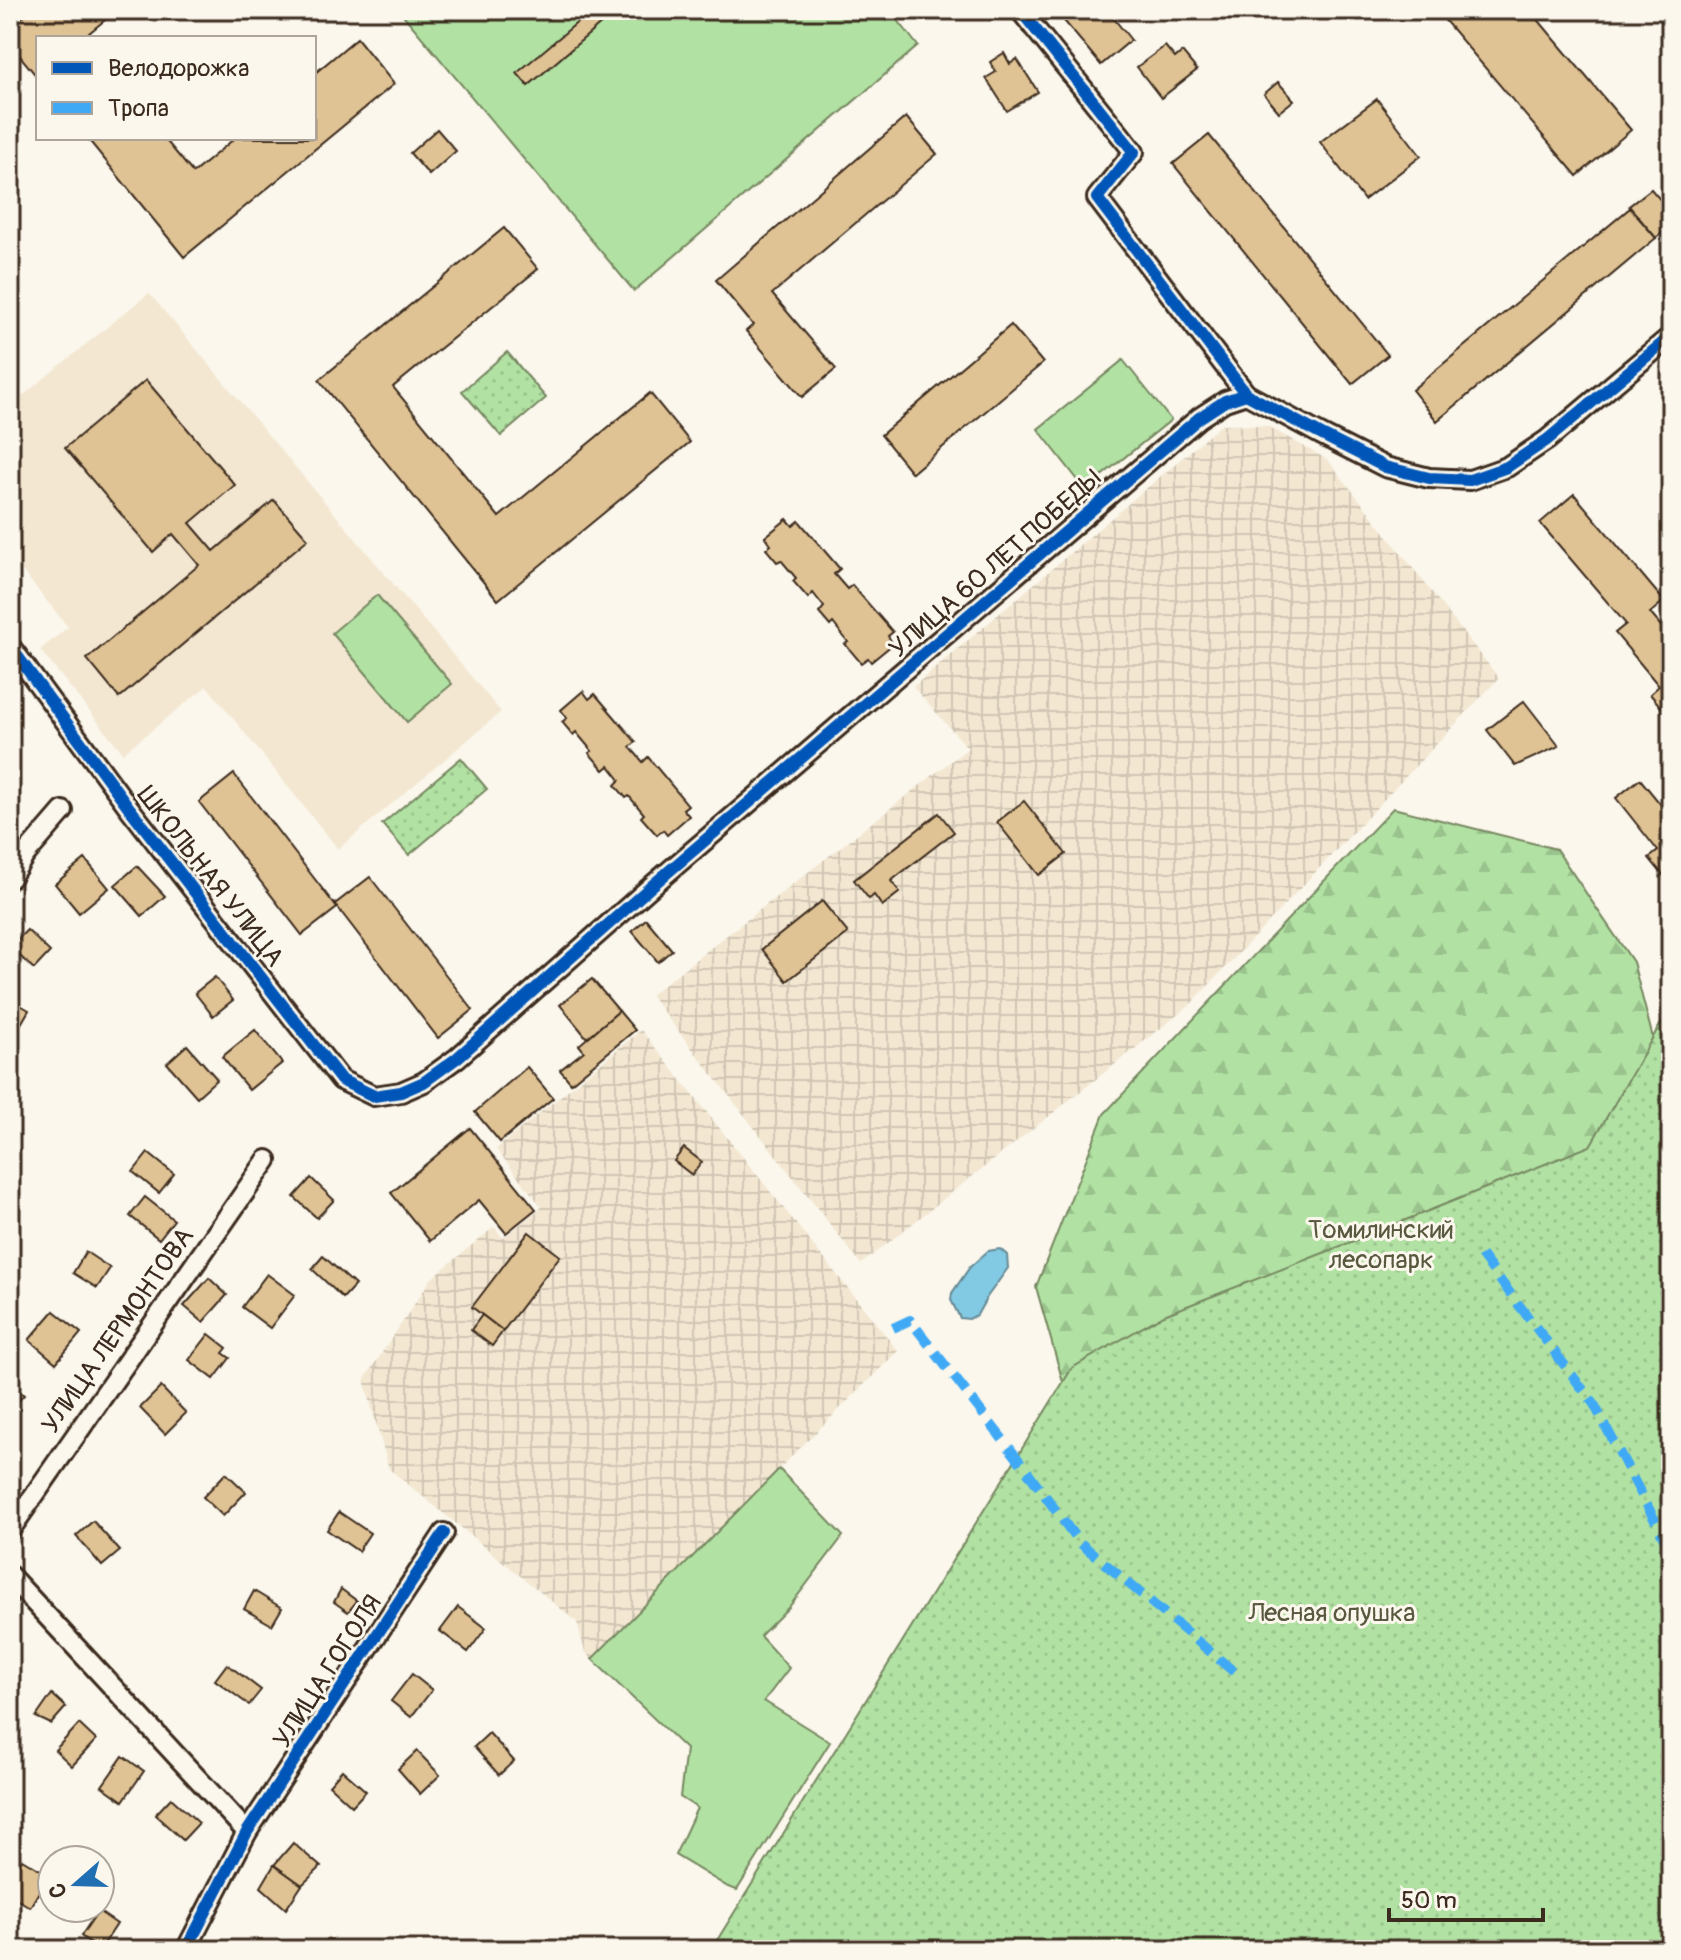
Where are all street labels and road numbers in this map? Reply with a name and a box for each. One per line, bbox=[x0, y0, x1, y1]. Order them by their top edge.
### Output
street label: УЛИЦА 60 ЛЕТ ПОБЕДЫ bbox=[883, 463, 1108, 665]
street label: ШКОЛЬНАЯ УЛИЦА bbox=[130, 780, 291, 973]
street label: УЛИЦА ЛЕРМОНТОВА bbox=[35, 1221, 201, 1440]
street label: УЛИЦА ГОГОЛЯ bbox=[266, 1589, 389, 1754]

